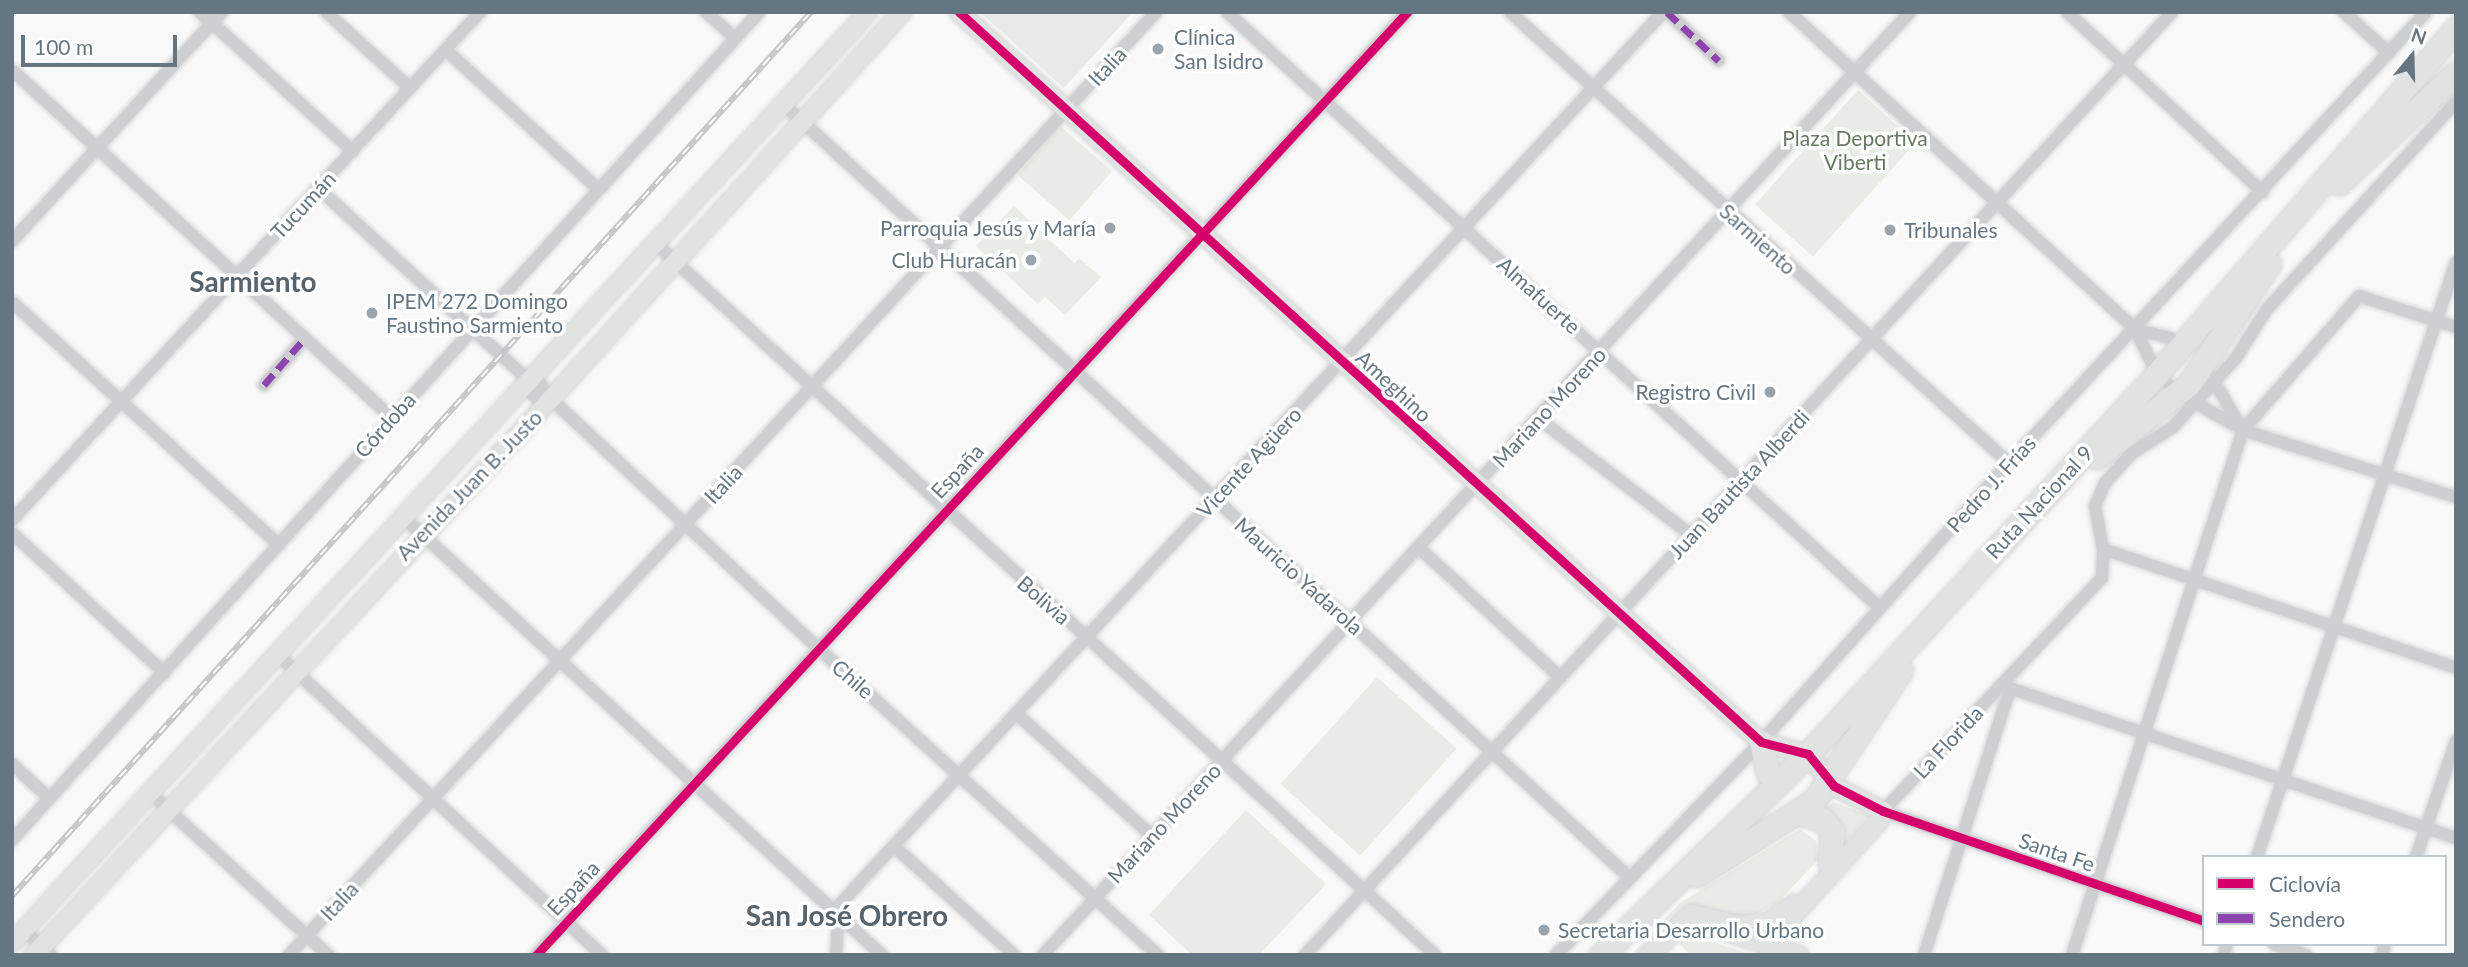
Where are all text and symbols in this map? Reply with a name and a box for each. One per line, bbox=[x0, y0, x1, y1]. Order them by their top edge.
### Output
scale bar bbox=[24, 21, 180, 65]
north arrow bbox=[2377, 21, 2447, 91]
text: N bbox=[2408, 22, 2430, 49]
place label: Clínica San Isidro bbox=[1174, 24, 1263, 74]
text: 100 m bbox=[34, 34, 93, 59]
marker: Clínica San Isidro bbox=[1148, 39, 1168, 59]
street label: Italia bbox=[1083, 41, 1131, 91]
park label: Plaza Deportiva Viberti bbox=[1782, 125, 1928, 175]
street label: Tucumán bbox=[265, 166, 341, 244]
street label: Sarmiento bbox=[1715, 198, 1801, 280]
place label: Parroquia Jesús y María bbox=[878, 215, 1096, 241]
place label: Tribunales bbox=[1904, 217, 1998, 243]
marker: Parroquia Jesús y María bbox=[1102, 220, 1118, 236]
marker: Tribunales bbox=[1882, 222, 1898, 238]
place label: Club Huracán bbox=[892, 247, 1017, 273]
street label: Almafuerte bbox=[1492, 251, 1586, 339]
marker: Club Huracán bbox=[1023, 252, 1039, 268]
district label: Sarmiento bbox=[189, 264, 317, 298]
place label: IPEM 272 Domingo Faustino Sarmiento bbox=[386, 288, 568, 338]
marker: IPEM 272 Domingo Faustino Sarmiento bbox=[364, 305, 380, 321]
street label: Mariano Moreno bbox=[1487, 342, 1611, 472]
street label: Ameghino bbox=[1351, 345, 1437, 427]
place label: Registro Civil bbox=[1635, 379, 1756, 405]
marker: Registro Civil bbox=[1762, 384, 1778, 400]
street label: Córdoba bbox=[349, 387, 421, 463]
street label: Vicente Agüero bbox=[1191, 401, 1307, 523]
street label: Avenida Juan B. Justo bbox=[391, 404, 547, 566]
street label: Juan Bautista Alberdi bbox=[1663, 404, 1815, 564]
street label: Pedro J. Frías bbox=[1941, 430, 2041, 538]
street label: España bbox=[925, 438, 989, 504]
street label: Ruta Nacional 9 bbox=[1980, 440, 2098, 564]
street label: Italia bbox=[699, 459, 747, 509]
street label: Mauricio Yadarola bbox=[1230, 512, 1368, 640]
street label: Bolivia bbox=[1012, 570, 1076, 630]
street label: Chile bbox=[827, 654, 879, 704]
street label: La Florida bbox=[1908, 700, 1988, 784]
street label: Mariano Moreno bbox=[1102, 758, 1226, 888]
street label: Santa Fe bbox=[2016, 827, 2098, 877]
street label: España bbox=[541, 855, 605, 921]
legend bbox=[2202, 855, 2447, 946]
text: Ciclovía bbox=[2269, 871, 2341, 896]
street label: Italia bbox=[315, 876, 363, 926]
district label: San José Obrero bbox=[745, 898, 949, 932]
text: Sendero bbox=[2269, 906, 2345, 931]
place label: Secretaria Desarrollo Urbano bbox=[1558, 917, 1824, 943]
marker: Secretaria Desarrollo Urbano bbox=[1536, 922, 1552, 938]

